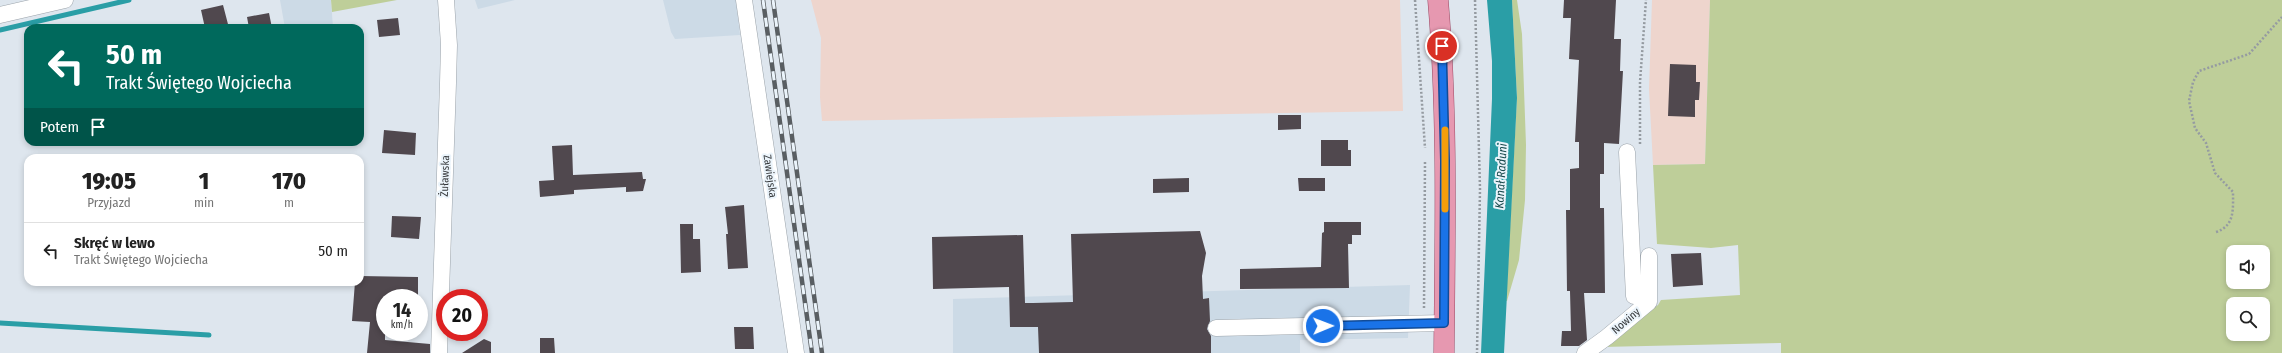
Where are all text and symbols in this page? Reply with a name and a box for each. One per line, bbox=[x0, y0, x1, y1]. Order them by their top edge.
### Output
pin bbox=[1425, 29, 1459, 63]
icon: arrive bbox=[1431, 35, 1453, 57]
text: 50 m bbox=[106, 38, 162, 71]
icon: left bbox=[40, 40, 92, 92]
text: Trakt Świętego Wojciecha bbox=[106, 72, 292, 94]
icon: arrive bbox=[87, 116, 109, 138]
text: Potem bbox=[40, 118, 79, 136]
water label: Kanał Raduni bbox=[1492, 143, 1510, 209]
street label: Zawiejska bbox=[761, 154, 779, 198]
street label: Żuławska bbox=[437, 155, 452, 197]
text: 19:05 bbox=[82, 167, 136, 195]
text: 1 bbox=[199, 167, 209, 195]
text: 170 bbox=[272, 167, 306, 195]
text: Przyjazd bbox=[87, 195, 131, 210]
text: min bbox=[194, 195, 214, 210]
text: m bbox=[284, 195, 294, 210]
text: Skręć w lewo bbox=[74, 234, 155, 252]
icon: left bbox=[40, 240, 62, 262]
text: 50 m bbox=[318, 242, 348, 260]
map controls bbox=[2226, 245, 2270, 341]
button: sound bbox=[2226, 245, 2270, 289]
text: Trakt Świętego Wojciecha bbox=[74, 252, 208, 267]
speed limit sign: 20 bbox=[436, 289, 488, 341]
button: search bbox=[2226, 297, 2270, 341]
text: 14 bbox=[393, 298, 411, 322]
position arrow bbox=[1302, 305, 1344, 347]
street label: Nowiny bbox=[1609, 305, 1643, 337]
text: km/h bbox=[391, 319, 413, 331]

